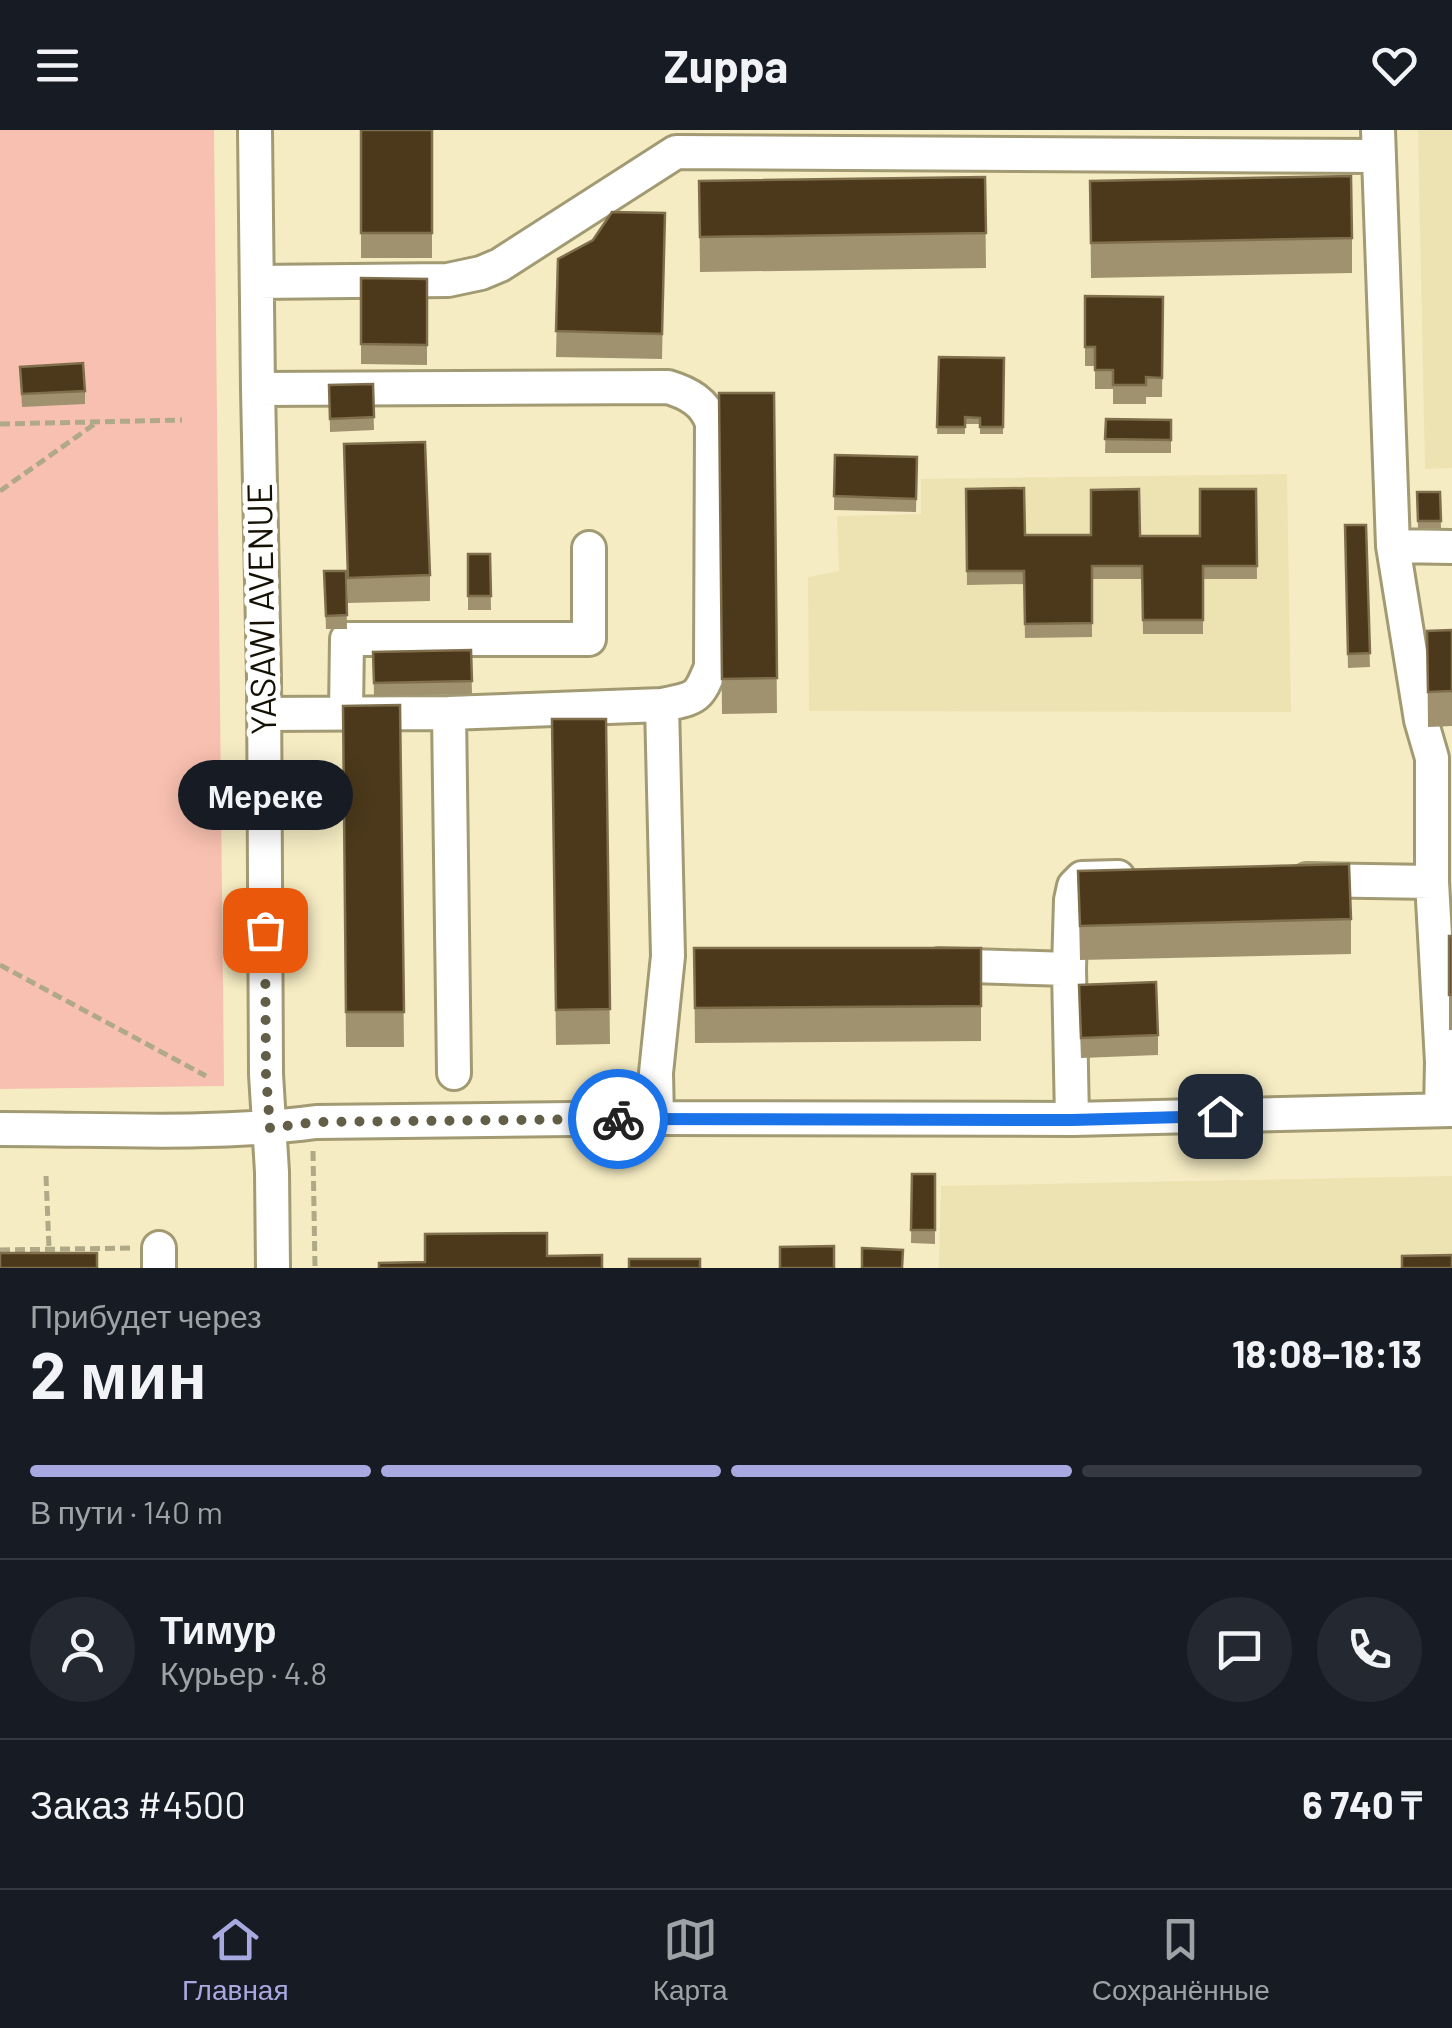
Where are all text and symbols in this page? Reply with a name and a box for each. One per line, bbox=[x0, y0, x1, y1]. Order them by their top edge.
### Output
icon: menu bbox=[30, 38, 85, 93]
text: Zuppa bbox=[664, 38, 788, 92]
icon: heart bbox=[1367, 38, 1422, 93]
street label: YASAWI AVENUE bbox=[237, 483, 283, 735]
callout: Мереке bbox=[178, 760, 352, 830]
text: Мереке bbox=[208, 776, 323, 814]
pin bbox=[223, 888, 308, 973]
icon: bag bbox=[238, 903, 293, 958]
courier bbox=[568, 1069, 668, 1169]
pin bbox=[1178, 1074, 1263, 1159]
icon: home bbox=[1193, 1089, 1248, 1144]
icon: bike bbox=[591, 1092, 646, 1147]
text: Прибудет через bbox=[30, 1296, 262, 1334]
text: 18:08–18:13 bbox=[1232, 1330, 1422, 1376]
text: 2 мин bbox=[30, 1334, 207, 1412]
text: В пути · 140 m bbox=[30, 1492, 223, 1530]
button: person bbox=[30, 1597, 135, 1702]
button: chat bbox=[1187, 1597, 1292, 1702]
button: phone bbox=[1317, 1597, 1422, 1702]
text: Тимур bbox=[160, 1606, 277, 1652]
text: Курьер · 4.8 bbox=[160, 1653, 327, 1691]
text: Заказ #4500 bbox=[30, 1781, 246, 1827]
text: 6 740 ₸ bbox=[1302, 1781, 1422, 1827]
tab: Главная bbox=[182, 1912, 289, 2007]
tab: Карта bbox=[653, 1912, 728, 2007]
tab: Сохранённые bbox=[1092, 1912, 1270, 2007]

